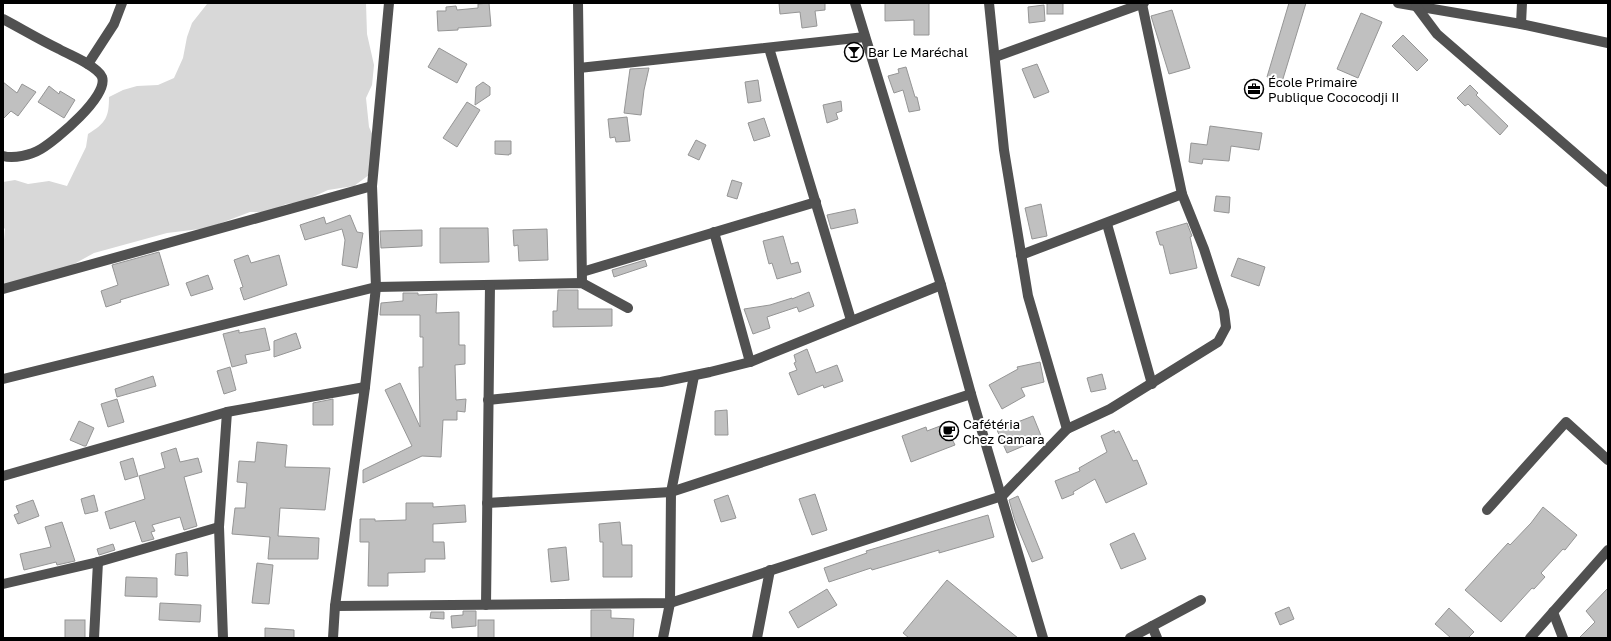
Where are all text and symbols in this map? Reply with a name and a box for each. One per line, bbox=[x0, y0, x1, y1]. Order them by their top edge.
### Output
bar icon: Bar Le Maréchal bbox=[843, 41, 865, 63]
place label: Bar Le Maréchal bbox=[868, 44, 968, 60]
place label: École Primaire Publique Cococodji II bbox=[1268, 74, 1399, 105]
office icon: École Primaire Publique Cococodji II bbox=[1243, 78, 1265, 100]
place label: Cafétéria Chez Camara bbox=[963, 416, 1045, 447]
cafe icon: Cafétéria Chez Camara bbox=[938, 420, 960, 442]

